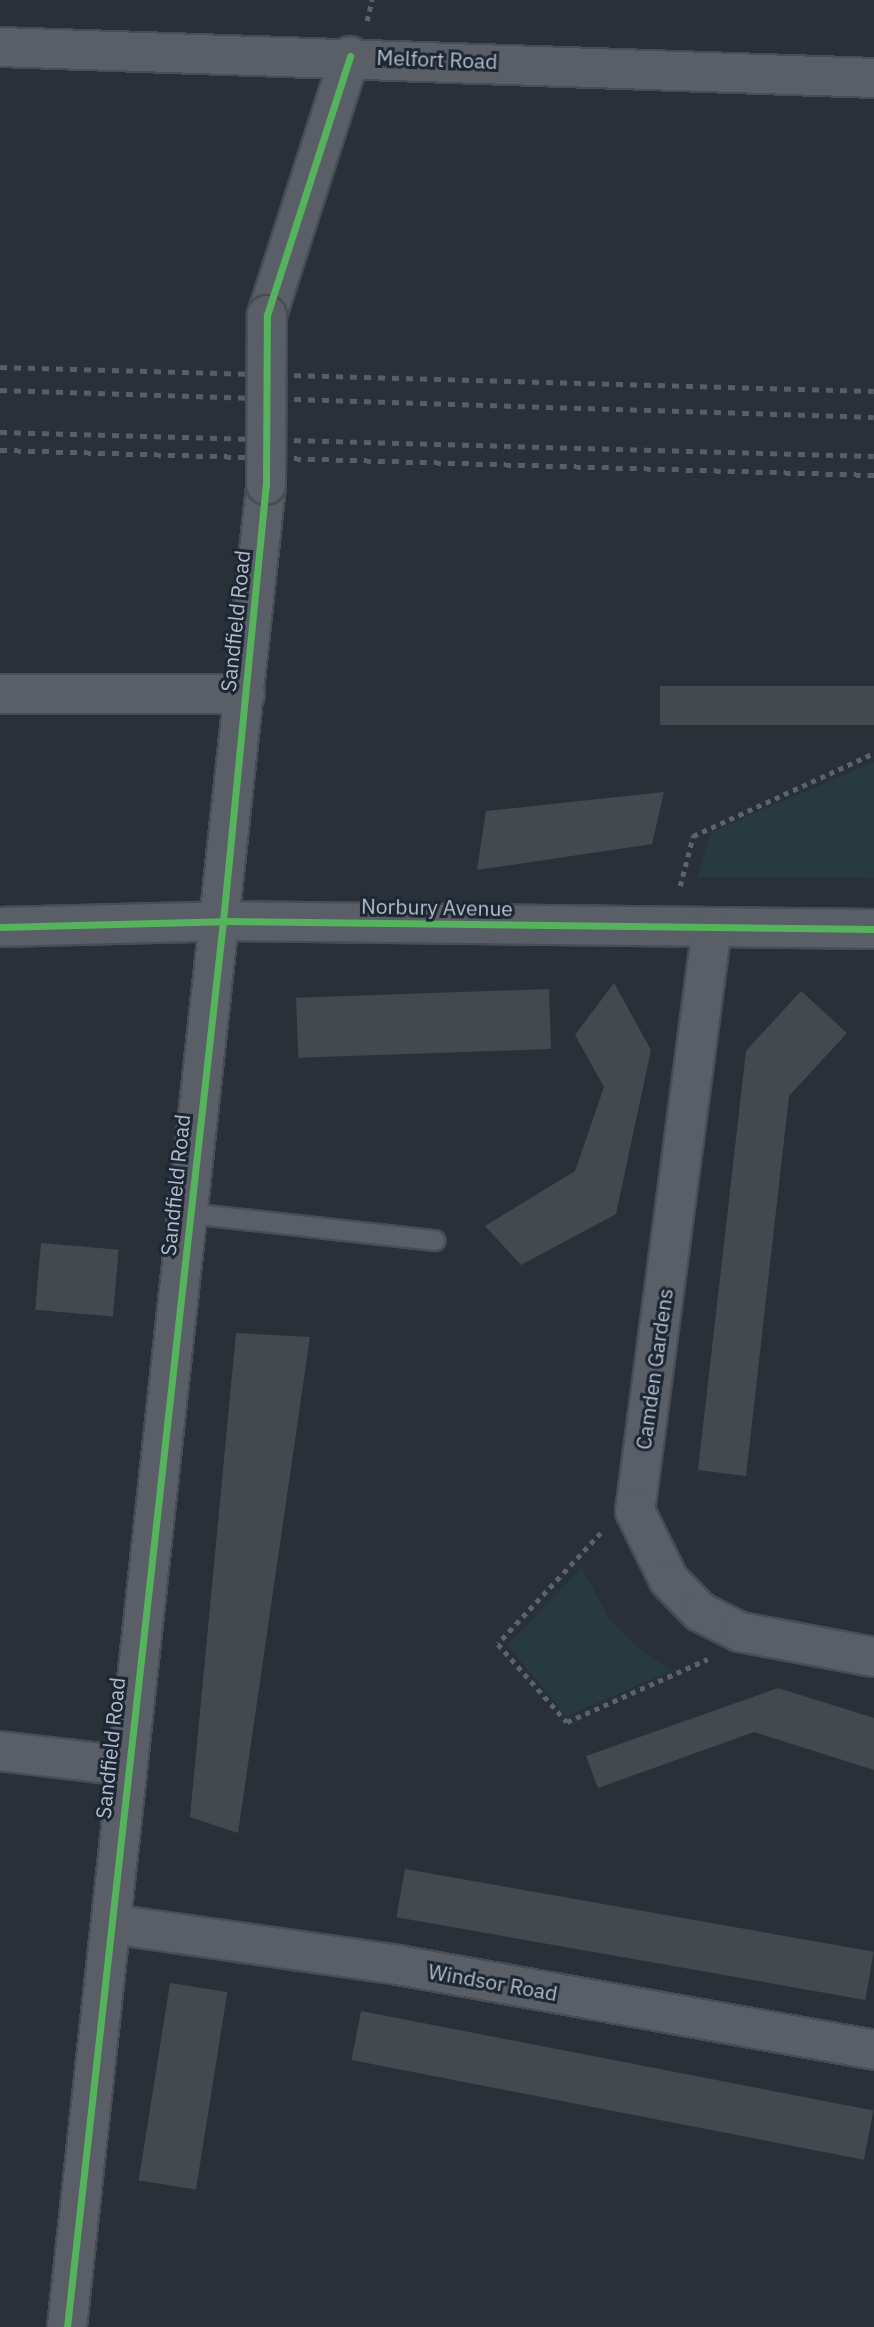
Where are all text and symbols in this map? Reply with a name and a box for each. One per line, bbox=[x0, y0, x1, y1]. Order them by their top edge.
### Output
street label: Melfort Road bbox=[376, 44, 498, 74]
street label: Sandfield Road bbox=[215, 549, 255, 693]
street label: Norbury Avenue bbox=[361, 893, 513, 921]
street label: Sandfield Road bbox=[155, 1113, 195, 1257]
street label: Camden Gardens bbox=[630, 1287, 678, 1451]
street label: Sandfield Road bbox=[90, 1676, 130, 1820]
street label: Windsor Road bbox=[426, 1958, 560, 2006]

